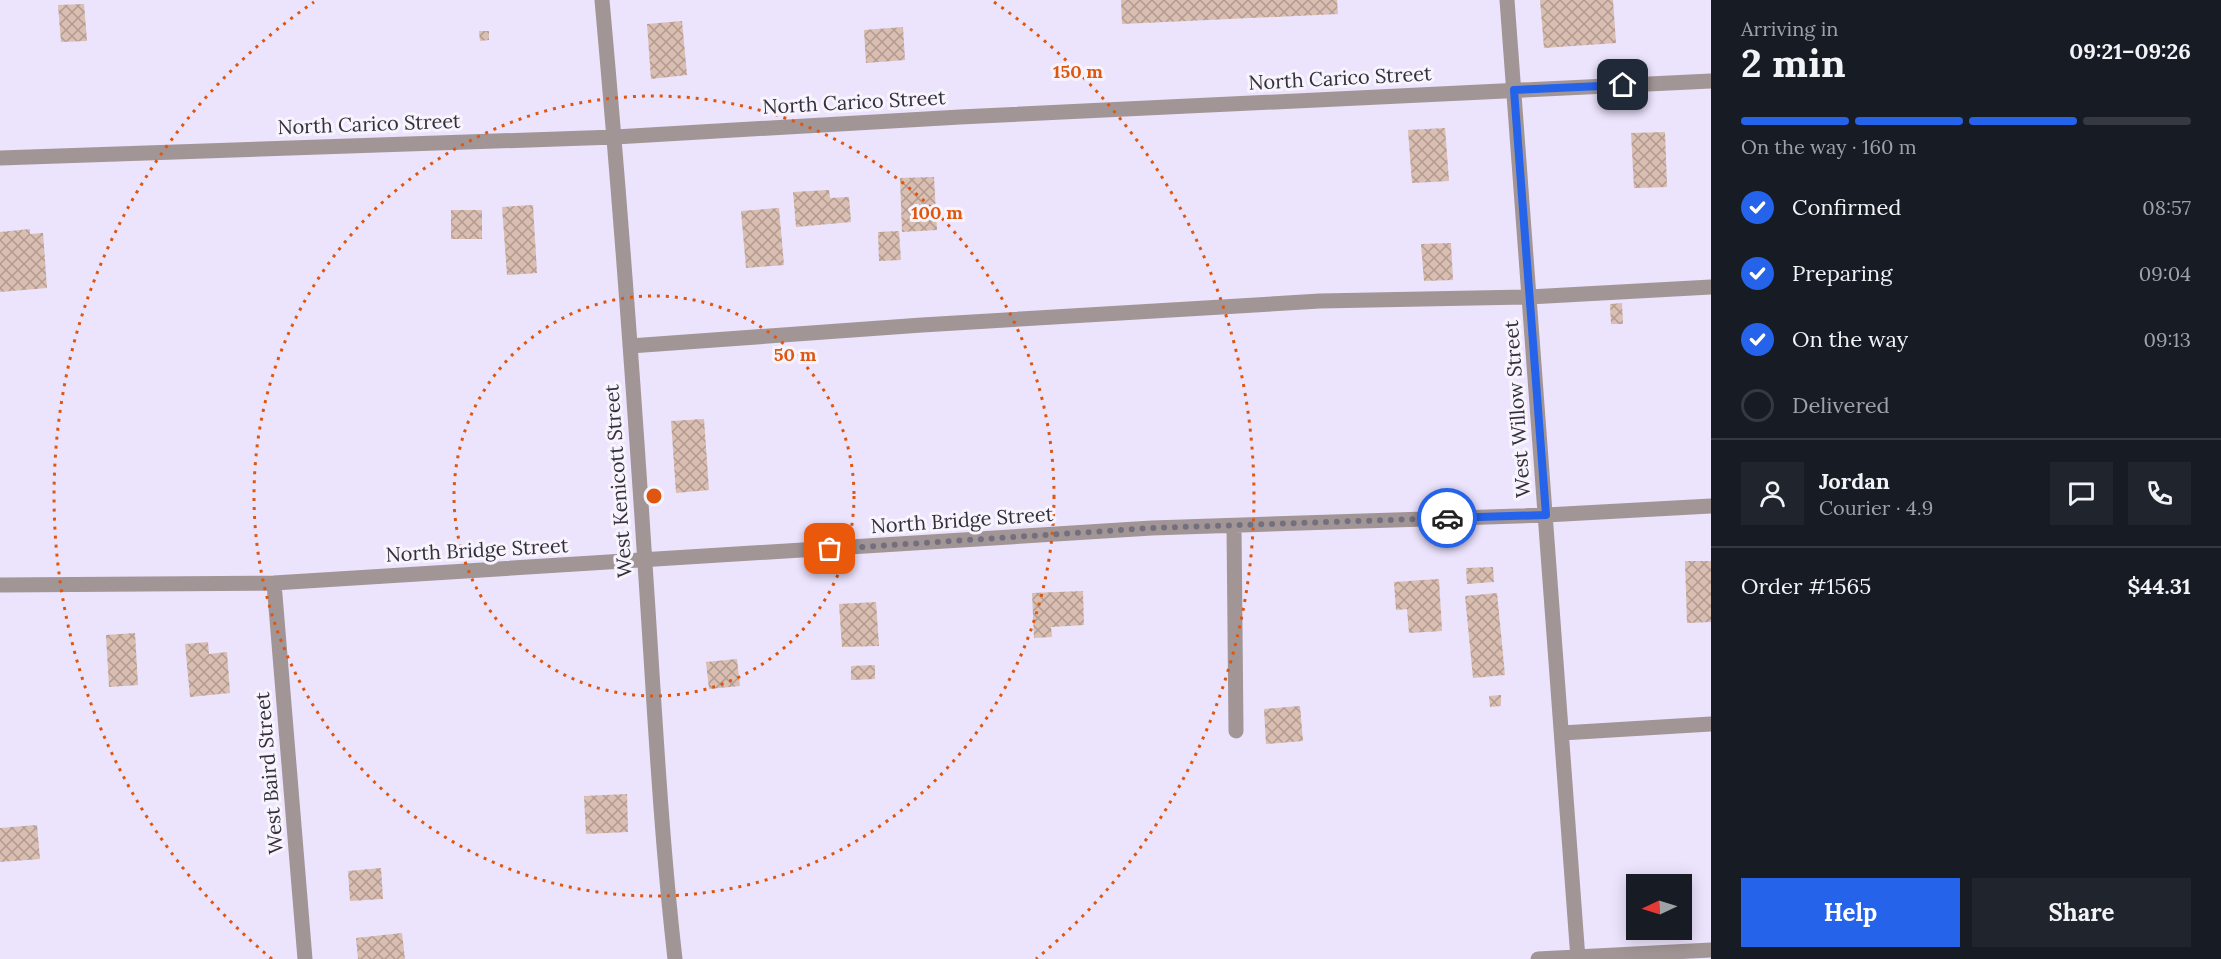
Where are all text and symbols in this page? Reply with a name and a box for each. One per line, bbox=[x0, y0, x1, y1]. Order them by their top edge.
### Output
text: Arriving in bbox=[1741, 16, 1838, 41]
text: 09:21–09:26 bbox=[2069, 37, 2191, 65]
text: 2 min bbox=[1741, 38, 1846, 88]
pin bbox=[1597, 59, 1648, 110]
text: 150 m bbox=[1053, 60, 1103, 83]
street label: North Carico Street bbox=[1248, 60, 1432, 95]
icon: home bbox=[1606, 68, 1639, 101]
street label: North Carico Street bbox=[762, 84, 946, 119]
street label: North Carico Street bbox=[277, 108, 461, 139]
text: On the way · 160 m bbox=[1741, 134, 1917, 159]
icon: check bbox=[1741, 191, 1774, 224]
text: Confirmed bbox=[1792, 193, 1901, 221]
text: 08:57 bbox=[2142, 195, 2191, 220]
text: 100 m bbox=[911, 201, 963, 224]
icon: check bbox=[1741, 257, 1774, 290]
text: Preparing bbox=[1792, 259, 1892, 287]
text: 09:04 bbox=[2139, 261, 2191, 286]
street label: West Willow Street bbox=[1498, 319, 1535, 499]
icon: check bbox=[1741, 323, 1774, 356]
text: On the way bbox=[1792, 325, 1908, 353]
text: 09:13 bbox=[2144, 327, 2191, 352]
text: 50 m bbox=[774, 343, 817, 366]
street label: West Kenicott Street bbox=[598, 383, 637, 579]
text: Delivered bbox=[1792, 391, 1890, 419]
button: person bbox=[1741, 462, 1804, 525]
button: chat bbox=[2050, 462, 2113, 525]
button: phone bbox=[2128, 462, 2191, 525]
text: Jordan bbox=[1819, 467, 1890, 495]
centre of rings bbox=[644, 486, 664, 506]
courier bbox=[1417, 488, 1477, 548]
text: Courier · 4.9 bbox=[1819, 495, 1933, 520]
street label: North Bridge Street bbox=[870, 501, 1054, 538]
icon: car bbox=[1431, 502, 1464, 535]
pin bbox=[804, 523, 855, 574]
street label: North Bridge Street bbox=[385, 532, 569, 567]
icon: bag bbox=[813, 532, 846, 565]
text: Order #1565 bbox=[1741, 572, 1871, 600]
text: $44.31 bbox=[2127, 572, 2191, 600]
street label: West Baird Street bbox=[249, 690, 288, 855]
north arrow bbox=[1626, 874, 1692, 940]
map controls bbox=[1626, 874, 1692, 940]
button: Help bbox=[1741, 878, 1960, 947]
button: Share bbox=[1972, 878, 2191, 947]

